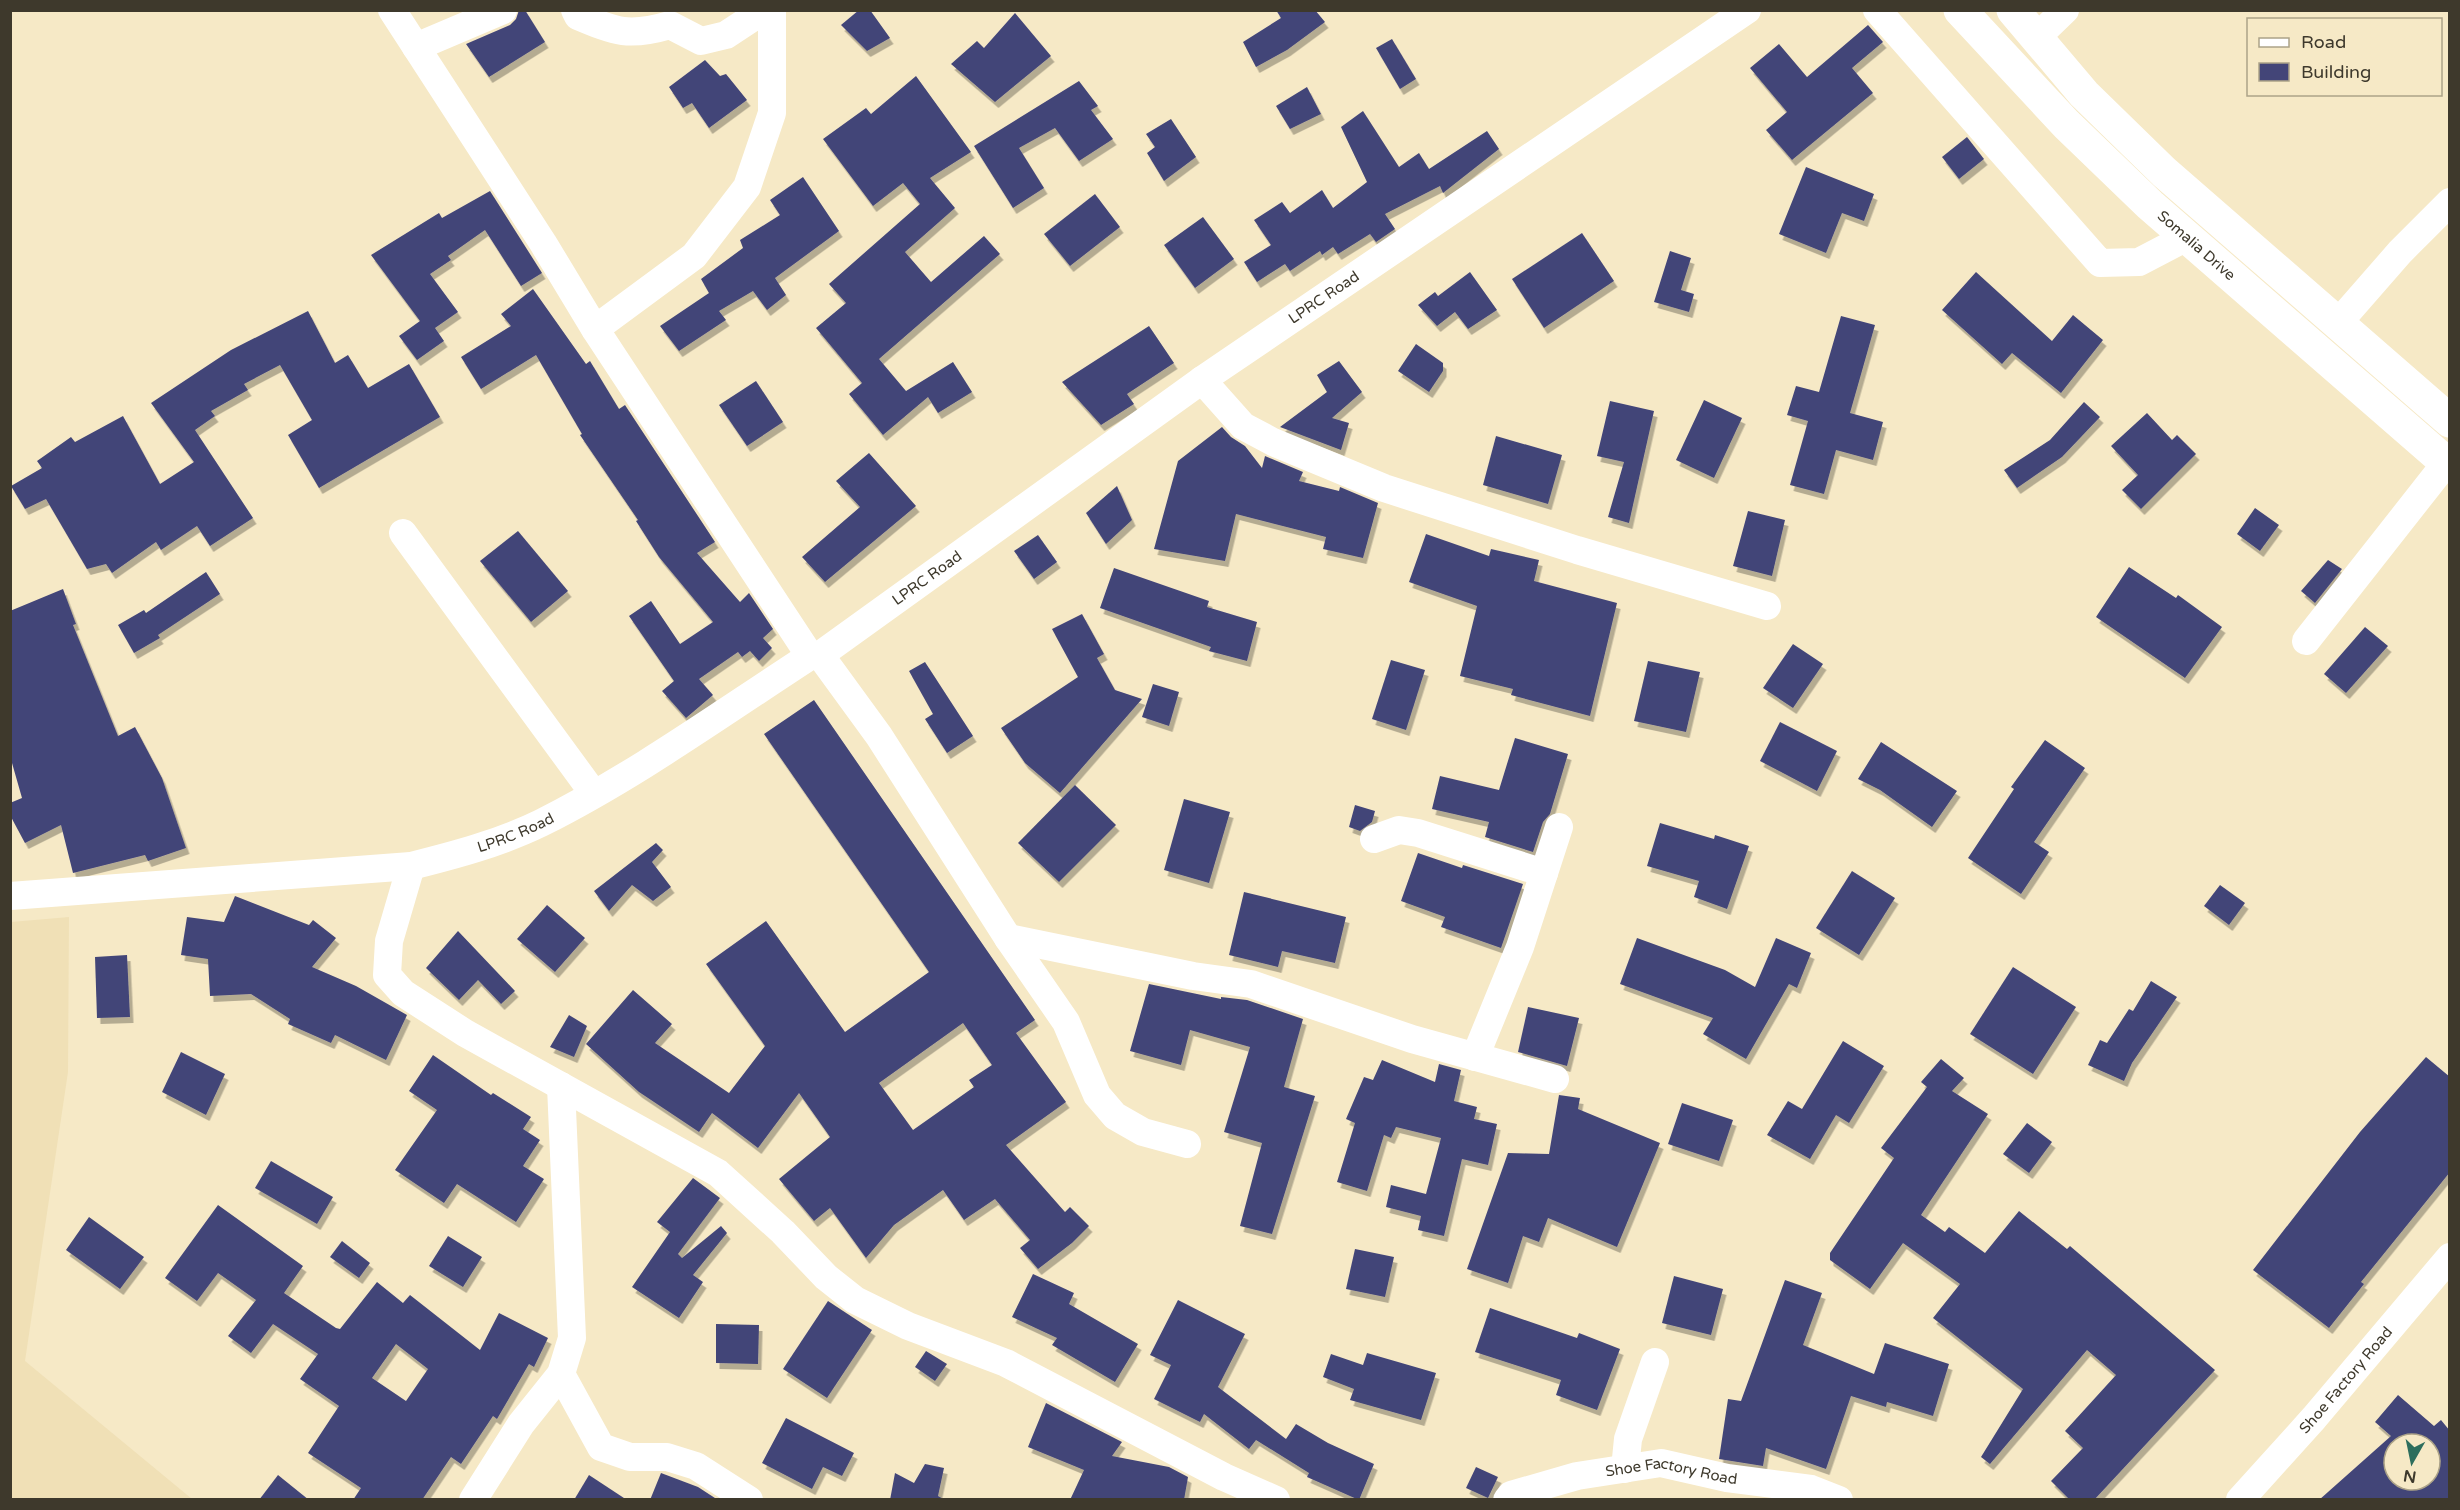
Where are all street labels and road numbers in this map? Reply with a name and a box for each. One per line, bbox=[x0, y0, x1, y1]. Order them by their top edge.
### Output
street label: Somalia Drive bbox=[2154, 207, 2239, 284]
street label: LPRC Road bbox=[1285, 267, 1363, 328]
street label: LPRC Road bbox=[889, 547, 965, 609]
street label: LPRC Road bbox=[475, 809, 557, 856]
street label: Shoe Factory Road bbox=[2295, 1323, 2396, 1437]
street label: Shoe Factory Road bbox=[1604, 1454, 1739, 1488]

